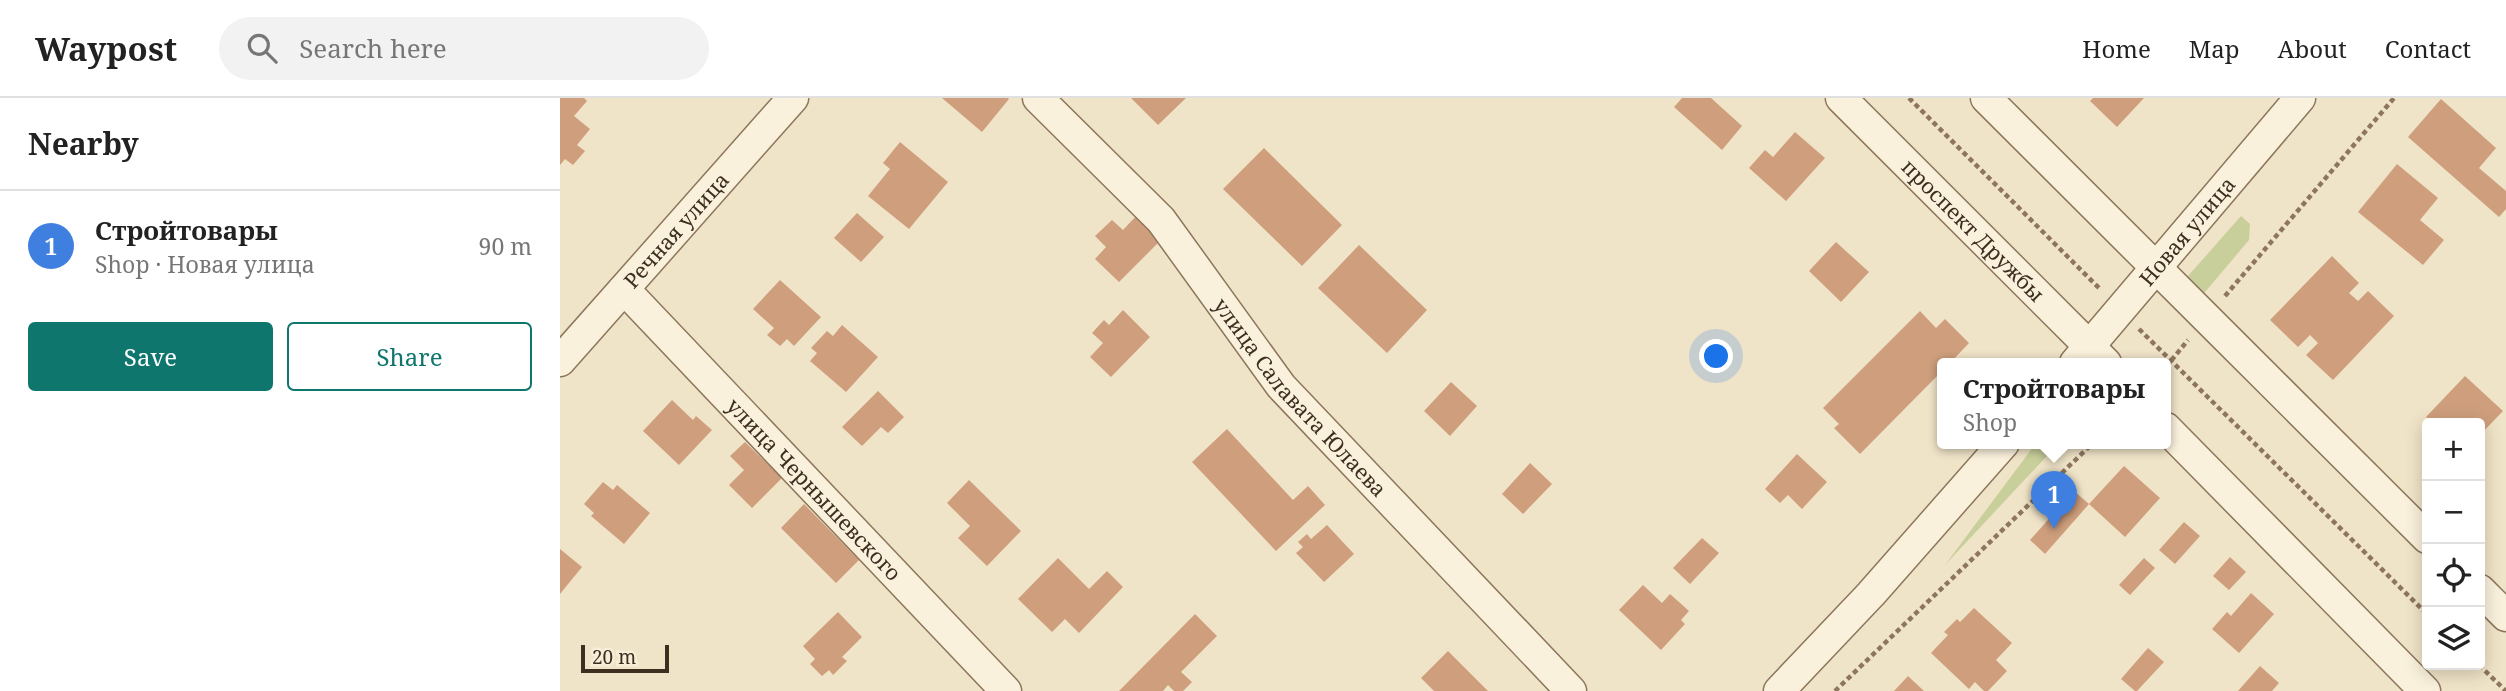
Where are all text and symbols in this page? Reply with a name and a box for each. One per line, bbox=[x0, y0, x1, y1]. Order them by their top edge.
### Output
search box bbox=[219, 17, 709, 80]
text: Waypost bbox=[35, 26, 177, 71]
icon: search bbox=[243, 29, 281, 67]
text: Search here bbox=[299, 30, 447, 66]
text: Home bbox=[2082, 32, 2151, 65]
text: Map bbox=[2189, 32, 2240, 65]
text: About bbox=[2278, 32, 2347, 65]
text: Contact bbox=[2385, 32, 2471, 65]
text: Nearby bbox=[28, 123, 139, 164]
street label: проспект Дружбы bbox=[1896, 153, 2051, 308]
street label: Речная улица bbox=[617, 166, 735, 294]
street label: Новая улица bbox=[2133, 171, 2241, 292]
text: Стройтовары bbox=[95, 212, 278, 248]
text: 1 bbox=[45, 230, 58, 262]
text: 90 m bbox=[479, 230, 532, 262]
text: Shop · Новая улица bbox=[95, 248, 315, 280]
street label: улица Салавата Юлаева bbox=[1208, 292, 1393, 503]
button: Save bbox=[28, 322, 273, 391]
button: Share bbox=[287, 322, 532, 391]
your location bbox=[1699, 339, 1733, 373]
popup bbox=[1937, 358, 2171, 449]
text: Стройтовары bbox=[1963, 370, 2145, 406]
street label: улица Чернышевского bbox=[721, 392, 908, 586]
text: Shop bbox=[1963, 406, 2017, 438]
map controls bbox=[2422, 418, 2485, 670]
button: + bbox=[2422, 418, 2485, 481]
pin: 1 bbox=[2031, 471, 2077, 529]
button: − bbox=[2422, 481, 2485, 544]
button: locate bbox=[2422, 544, 2485, 607]
button: layers bbox=[2422, 607, 2485, 670]
scale bar bbox=[581, 642, 668, 674]
text: 20 m bbox=[592, 644, 636, 670]

